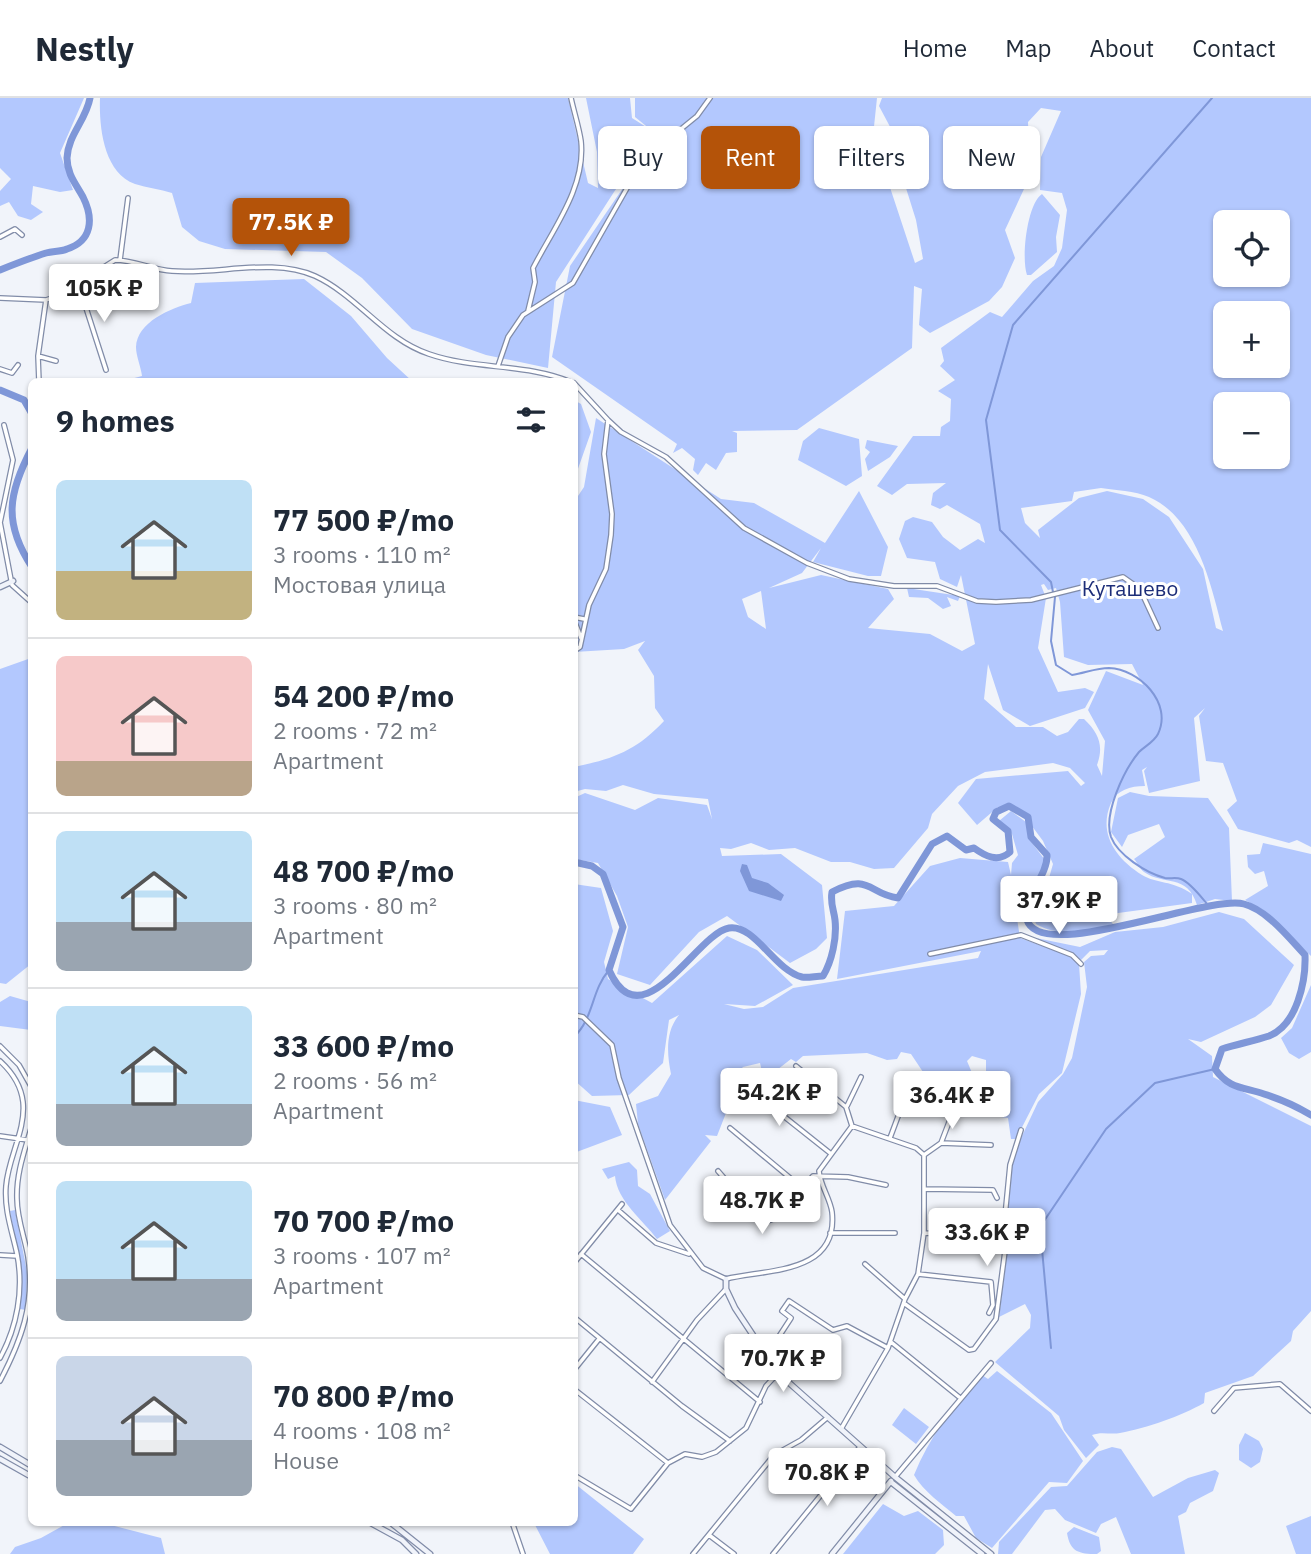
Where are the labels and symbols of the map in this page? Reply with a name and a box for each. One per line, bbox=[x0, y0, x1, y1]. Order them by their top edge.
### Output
pin: 77.5K ₽ bbox=[226, 198, 356, 258]
pin: 105K ₽ bbox=[47, 264, 161, 324]
park label: Куташево bbox=[1082, 574, 1178, 602]
pin: 37.9K ₽ bbox=[994, 876, 1124, 936]
pin: 54.2K ₽ bbox=[714, 1068, 844, 1128]
pin: 36.4K ₽ bbox=[887, 1072, 1017, 1131]
pin: 48.7K ₽ bbox=[697, 1176, 827, 1236]
pin: 33.6K ₽ bbox=[922, 1208, 1052, 1268]
pin: 70.7K ₽ bbox=[718, 1334, 848, 1394]
pin: 70.8K ₽ bbox=[762, 1448, 892, 1508]

